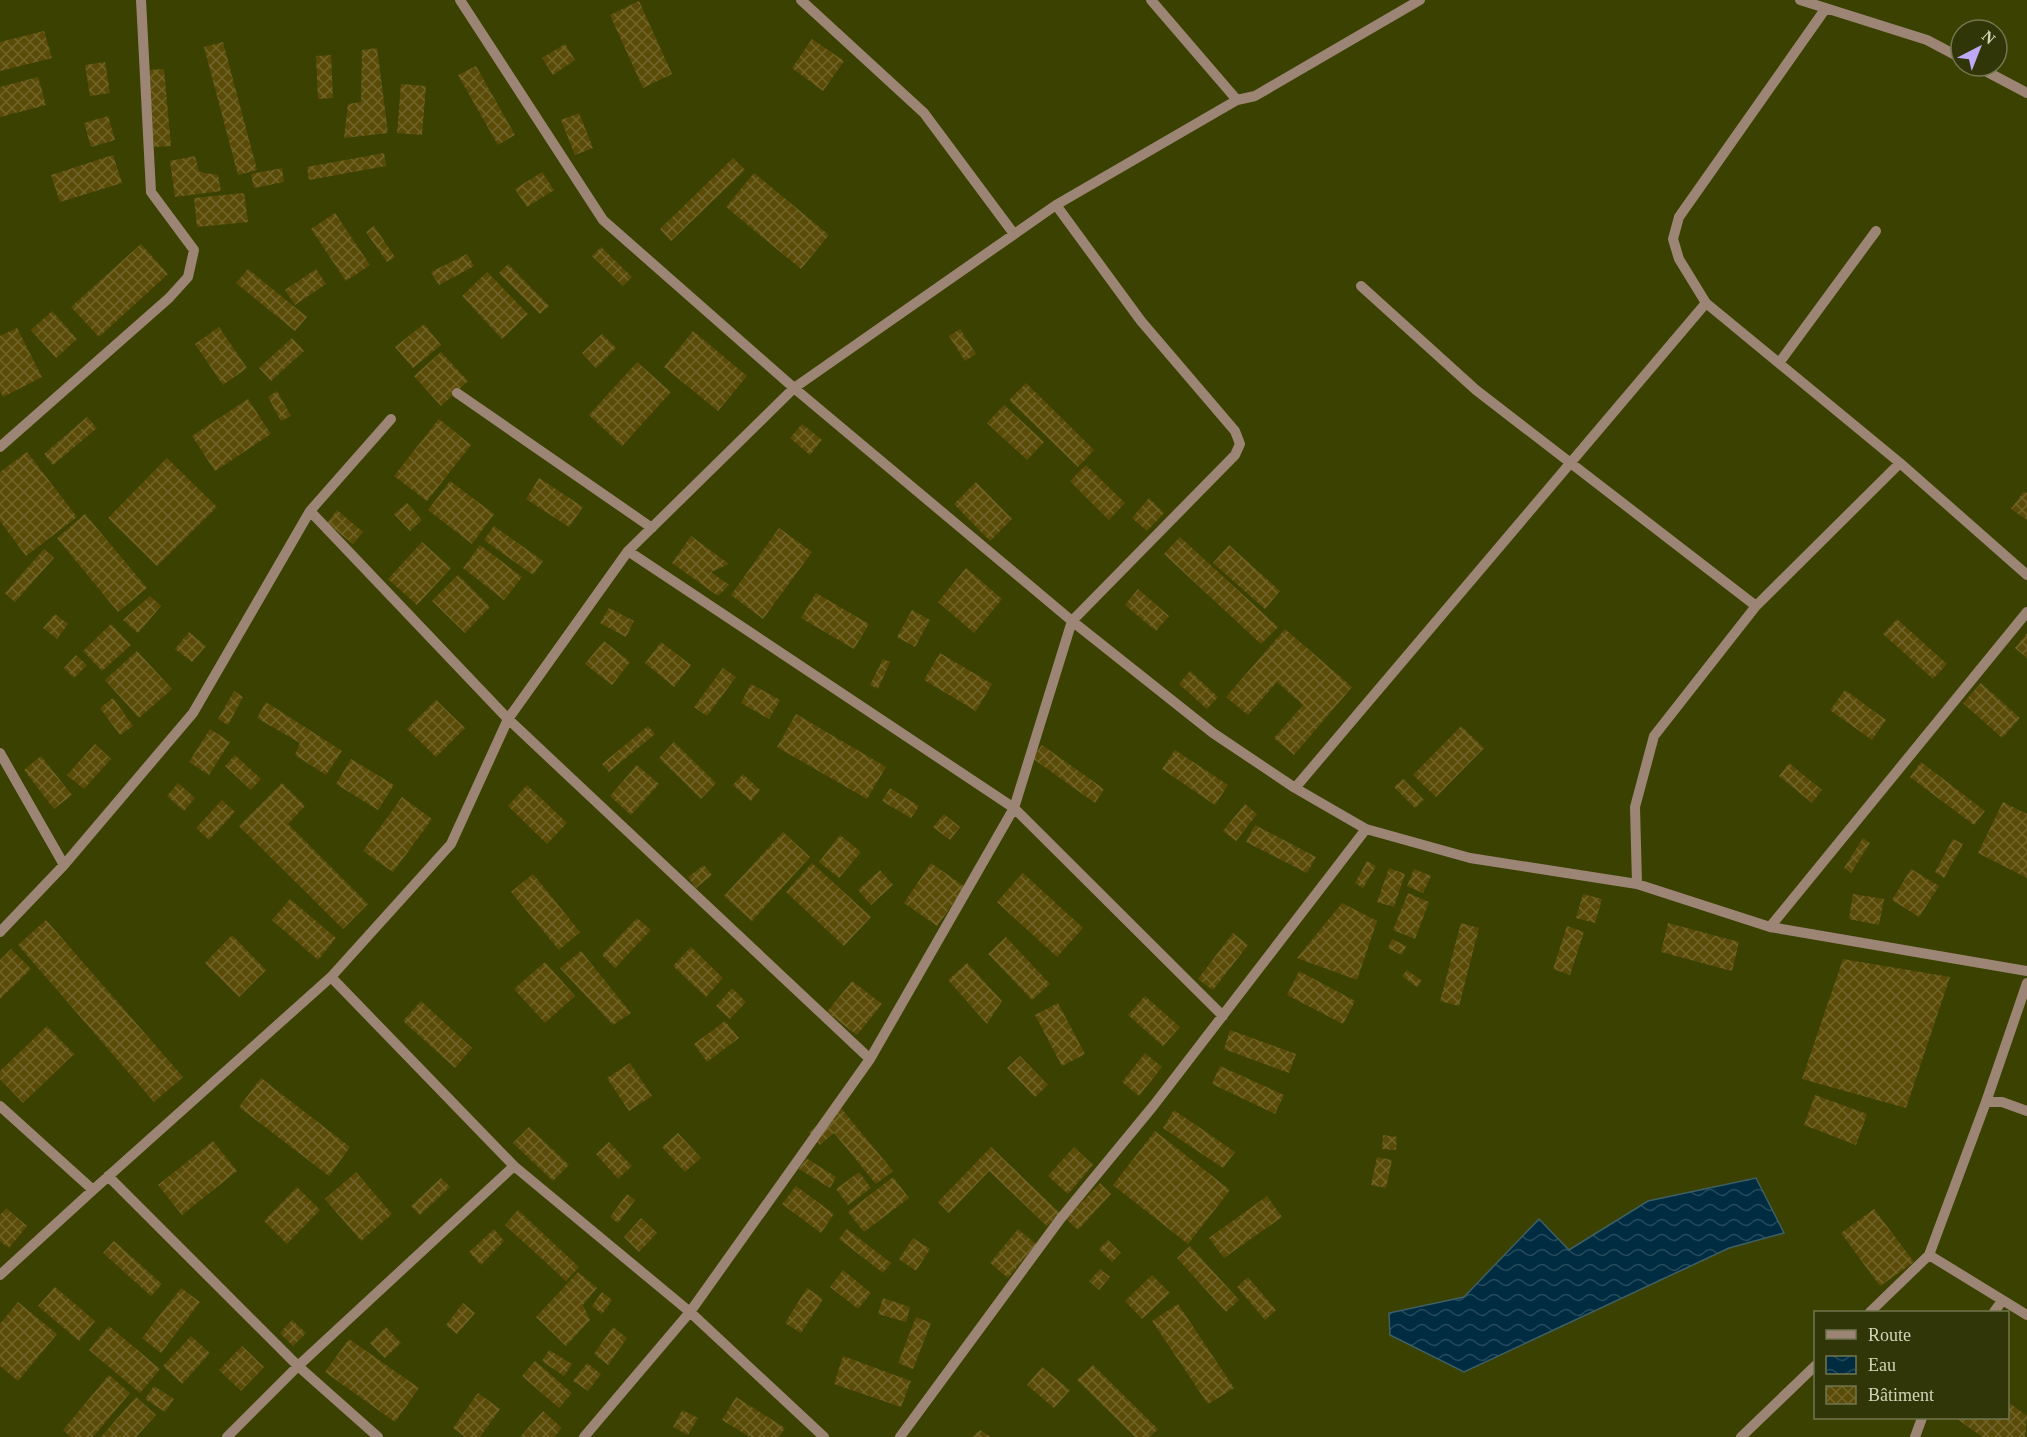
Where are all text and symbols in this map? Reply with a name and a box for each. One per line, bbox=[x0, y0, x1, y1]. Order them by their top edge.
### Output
north arrow bbox=[1949, 18, 2009, 78]
text: N bbox=[1979, 27, 1999, 48]
legend bbox=[1814, 1311, 2009, 1419]
text: Route bbox=[1868, 1325, 1911, 1345]
text: Eau bbox=[1868, 1355, 1896, 1375]
text: Bâtiment bbox=[1868, 1385, 1934, 1405]

